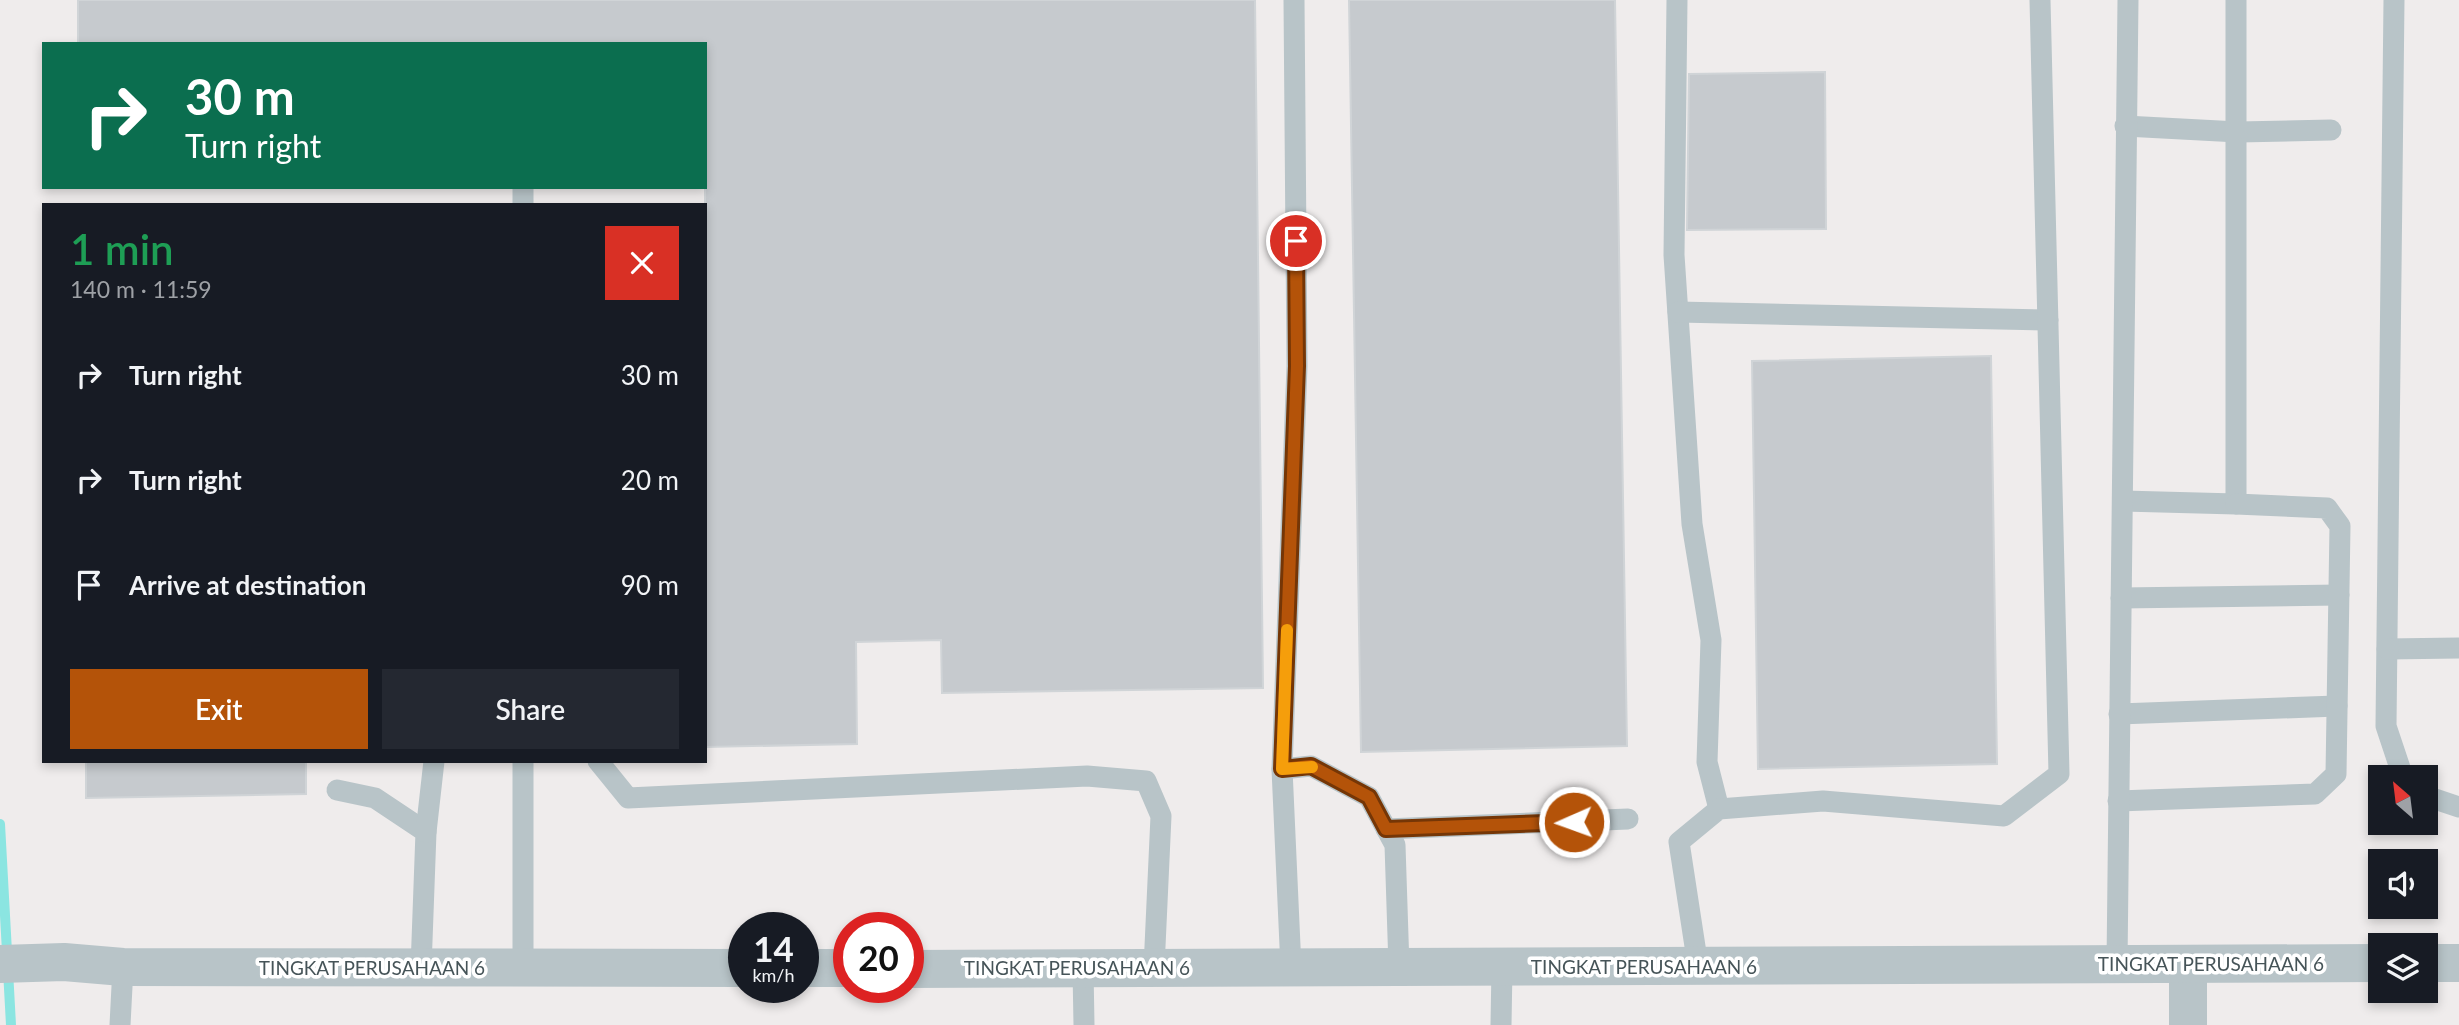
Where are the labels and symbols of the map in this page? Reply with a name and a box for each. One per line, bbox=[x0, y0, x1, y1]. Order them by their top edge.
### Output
pin bbox=[1266, 211, 1326, 271]
north arrow bbox=[2368, 765, 2438, 835]
position arrow bbox=[1537, 785, 1611, 859]
speed limit sign: 20 bbox=[833, 912, 924, 1003]
street label: TINGKAT PERUSAHAAN 6 bbox=[2098, 952, 2324, 975]
street label: TINGKAT PERUSAHAAN 6 bbox=[1531, 955, 1757, 978]
street label: TINGKAT PERUSAHAAN 6 bbox=[259, 956, 485, 979]
street label: TINGKAT PERUSAHAAN 6 bbox=[964, 956, 1190, 979]

